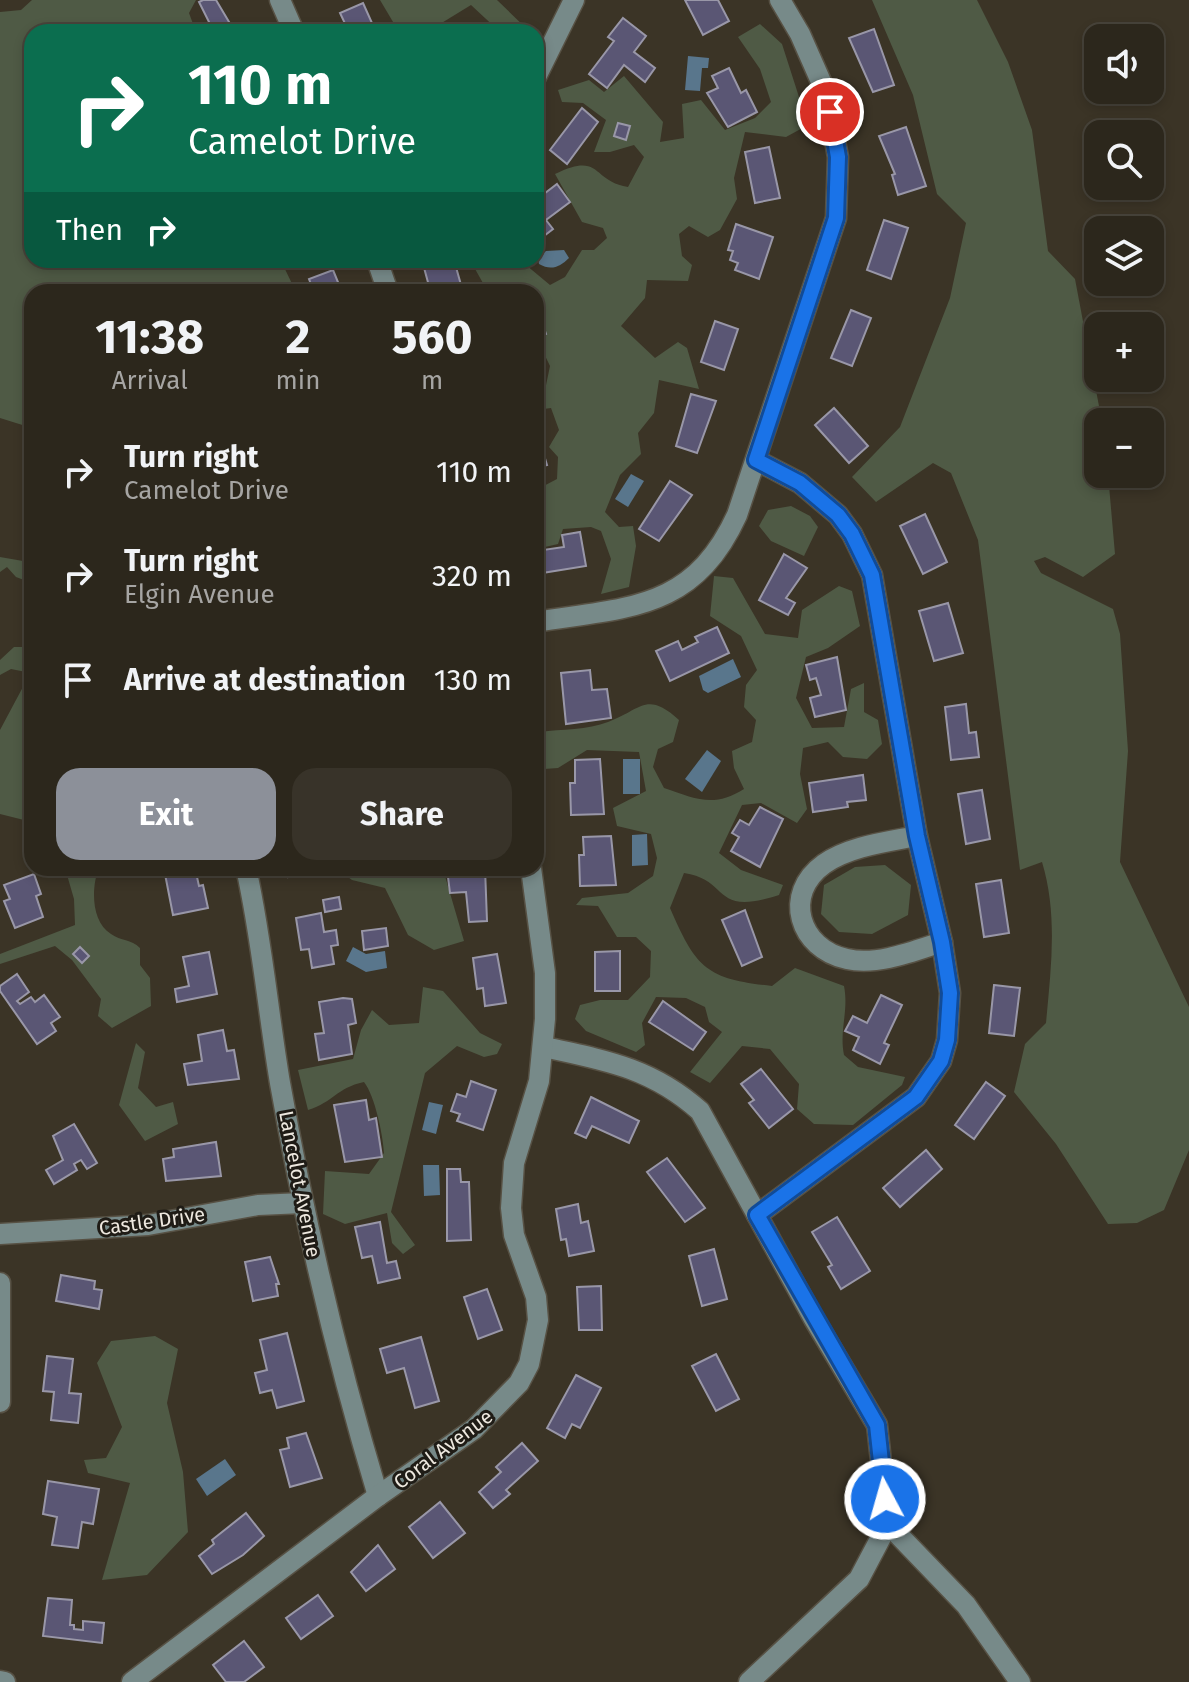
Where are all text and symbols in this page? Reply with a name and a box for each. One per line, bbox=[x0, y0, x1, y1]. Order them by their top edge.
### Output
map controls bbox=[1084, 24, 1164, 488]
button: sound bbox=[1084, 24, 1164, 104]
text: 110 m bbox=[188, 52, 332, 119]
icon: right bbox=[56, 56, 160, 160]
pin bbox=[796, 78, 864, 146]
icon: arrive bbox=[808, 90, 852, 134]
text: Camelot Drive bbox=[188, 120, 416, 164]
button: search bbox=[1084, 120, 1164, 200]
icon: right bbox=[139, 208, 183, 252]
text: Then bbox=[56, 212, 123, 248]
button: layers bbox=[1084, 216, 1164, 296]
text: 11:38 bbox=[95, 308, 204, 366]
text: 2 bbox=[286, 308, 310, 366]
text: 560 bbox=[392, 308, 473, 366]
button: + bbox=[1084, 312, 1164, 392]
text: Arrival bbox=[112, 365, 188, 396]
text: min bbox=[276, 365, 320, 396]
text: m bbox=[421, 365, 443, 396]
button: − bbox=[1084, 408, 1164, 488]
text: Turn right bbox=[124, 439, 259, 475]
icon: right bbox=[56, 450, 100, 494]
text: 110 m bbox=[436, 454, 512, 490]
text: Camelot Drive bbox=[124, 475, 289, 506]
text: Turn right bbox=[124, 543, 259, 579]
icon: right bbox=[56, 554, 100, 598]
text: 320 m bbox=[432, 558, 512, 594]
text: Elgin Avenue bbox=[124, 579, 275, 610]
icon: arrive bbox=[56, 658, 100, 702]
text: Arrive at destination bbox=[124, 662, 406, 698]
text: 130 m bbox=[434, 662, 512, 698]
button: Exit bbox=[56, 768, 276, 860]
button: Share bbox=[292, 768, 512, 860]
street label: Lancelot Avenue bbox=[274, 1109, 326, 1259]
street label: Castle Drive bbox=[97, 1202, 207, 1240]
street label: Coral Avenue bbox=[389, 1404, 497, 1494]
position arrow bbox=[843, 1457, 927, 1541]

